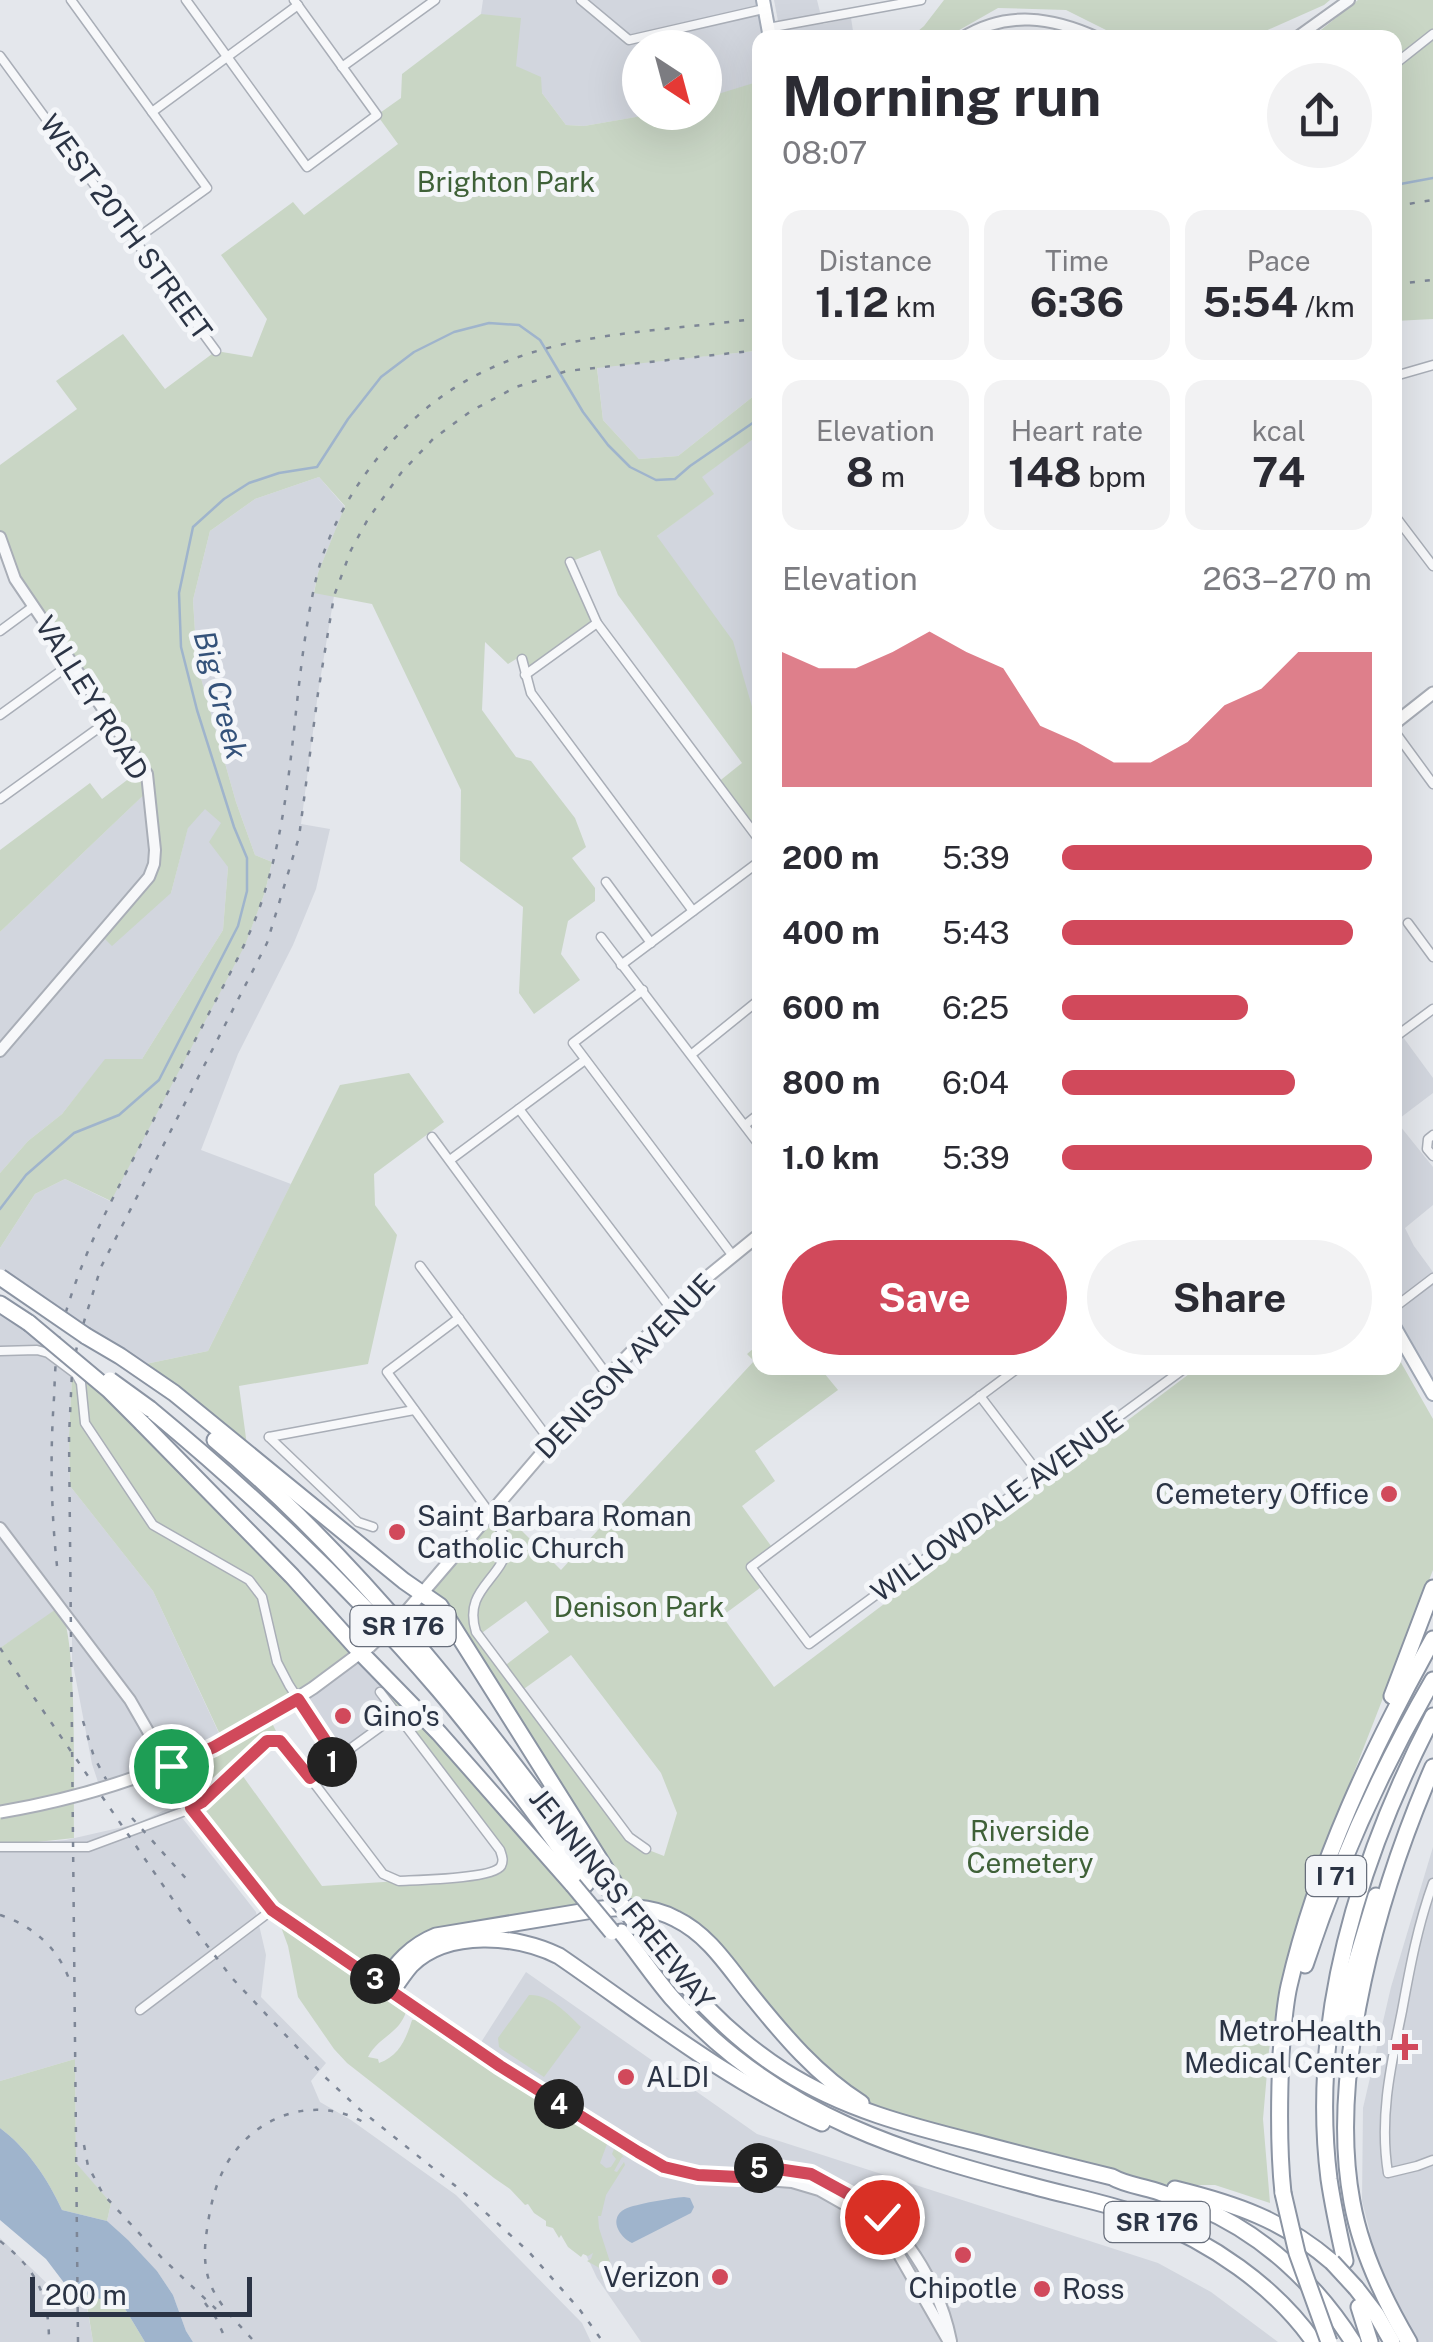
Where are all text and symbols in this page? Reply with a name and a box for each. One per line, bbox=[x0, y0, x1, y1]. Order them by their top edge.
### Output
north arrow bbox=[622, 30, 722, 130]
map controls bbox=[622, 30, 722, 130]
button: share bbox=[1267, 63, 1372, 168]
text: Morning run bbox=[782, 64, 1101, 128]
street label: WEST 20TH STREET bbox=[34, 108, 219, 346]
text: 08:07 bbox=[782, 134, 868, 171]
park label: Brighton Park bbox=[417, 165, 595, 198]
text: Distance bbox=[819, 244, 932, 277]
text: Time bbox=[1045, 244, 1109, 277]
text: Pace bbox=[1247, 244, 1311, 277]
text: 1.12 bbox=[815, 277, 889, 326]
text: 6:36 bbox=[1030, 277, 1124, 326]
text: 5:54 bbox=[1203, 277, 1298, 326]
text: km bbox=[889, 290, 936, 323]
text: /km bbox=[1298, 290, 1355, 323]
text: Elevation bbox=[816, 414, 935, 447]
text: Heart rate bbox=[1011, 414, 1143, 447]
text: kcal bbox=[1252, 414, 1306, 447]
text: 8 bbox=[846, 447, 874, 496]
text: 148 bbox=[1008, 447, 1082, 496]
text: 74 bbox=[1252, 447, 1305, 496]
text: m bbox=[874, 460, 905, 493]
text: bpm bbox=[1082, 460, 1146, 493]
text: Elevation bbox=[782, 560, 918, 597]
text: 263–270 m bbox=[1203, 560, 1372, 597]
street label: VALLEY ROAD bbox=[29, 610, 156, 786]
water label: Big Creek bbox=[187, 626, 256, 764]
text: 200 m bbox=[782, 839, 879, 876]
text: 5:39 bbox=[942, 839, 1010, 876]
text: 400 m bbox=[782, 914, 880, 951]
text: 5:43 bbox=[942, 914, 1010, 951]
text: 600 m bbox=[782, 989, 880, 1026]
text: 6:25 bbox=[942, 989, 1009, 1026]
text: 800 m bbox=[782, 1064, 880, 1101]
text: 6:04 bbox=[942, 1064, 1009, 1101]
text: 1.0 km bbox=[782, 1139, 879, 1176]
text: 5:39 bbox=[942, 1139, 1010, 1176]
button: Save bbox=[782, 1240, 1067, 1355]
button: Share bbox=[1087, 1240, 1372, 1355]
street label: DENISON AVENUE bbox=[528, 1266, 721, 1465]
street label: WILLOWDALE AVENUE bbox=[864, 1403, 1129, 1608]
place label: Cemetery Office bbox=[1155, 1477, 1369, 1510]
marker: Cemetery Office bbox=[1378, 1483, 1400, 1505]
place label: Saint Barbara Roman Catholic Church bbox=[417, 1499, 692, 1564]
marker: Saint Barbara Roman Catholic Church bbox=[386, 1521, 408, 1543]
park label: Denison Park bbox=[553, 1590, 725, 1623]
road number: SR 176 bbox=[350, 1606, 456, 1646]
place label: Gino's bbox=[363, 1699, 440, 1732]
marker: Gino's bbox=[332, 1705, 354, 1727]
pin bbox=[129, 1724, 214, 1809]
pin: 1 bbox=[307, 1737, 357, 1787]
icon: arrive bbox=[144, 1739, 199, 1794]
text: 1 bbox=[326, 1745, 338, 1778]
street label: JENNINGS FREEWAY bbox=[523, 1782, 722, 2016]
park label: Riverside Cemetery bbox=[966, 1814, 1094, 1879]
road number: I 71 bbox=[1306, 1856, 1366, 1896]
pin: 3 bbox=[350, 1954, 400, 2004]
text: 3 bbox=[366, 1962, 384, 1995]
place label: MetroHealth Medical Center bbox=[1184, 2014, 1382, 2079]
marker: MetroHealth Medical Center bbox=[1392, 2034, 1418, 2060]
place label: ALDI bbox=[646, 2060, 709, 2093]
marker: ALDI bbox=[615, 2066, 637, 2088]
pin: 4 bbox=[534, 2079, 584, 2129]
text: 4 bbox=[550, 2087, 568, 2120]
pin: 5 bbox=[734, 2143, 784, 2193]
text: 5 bbox=[750, 2151, 768, 2184]
pin bbox=[840, 2175, 925, 2260]
icon: check bbox=[855, 2190, 910, 2245]
road number: SR 176 bbox=[1104, 2202, 1210, 2242]
marker: Chipotle bbox=[952, 2244, 974, 2266]
place label: Verizon bbox=[603, 2260, 700, 2293]
marker: Verizon bbox=[709, 2266, 731, 2288]
place label: Chipotle bbox=[909, 2271, 1017, 2304]
scale bar bbox=[30, 2272, 252, 2316]
place label: Ross bbox=[1062, 2272, 1125, 2305]
text: 200 m bbox=[45, 2278, 127, 2311]
marker: Ross bbox=[1031, 2278, 1053, 2300]

